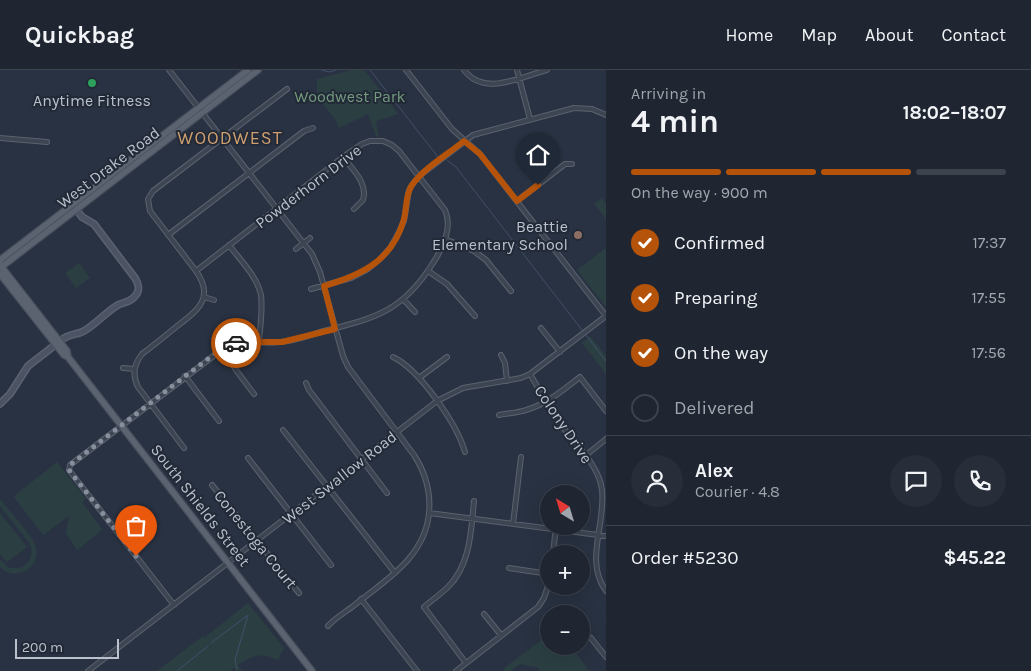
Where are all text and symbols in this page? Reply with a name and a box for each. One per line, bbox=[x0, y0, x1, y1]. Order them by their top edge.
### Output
text: Quickbag bbox=[25, 21, 134, 49]
text: Home bbox=[725, 24, 773, 46]
text: Map bbox=[801, 24, 837, 46]
text: About bbox=[865, 24, 914, 46]
text: Contact bbox=[942, 24, 1006, 46]
marker: Anytime Fitness bbox=[86, 77, 98, 89]
text: Arriving in bbox=[631, 84, 706, 103]
park label: Woodwest Park bbox=[294, 87, 406, 106]
place label: Anytime Fitness bbox=[33, 91, 151, 110]
text: 18:02–18:07 bbox=[903, 102, 1006, 124]
text: 4 min bbox=[631, 103, 719, 140]
street label: West Drake Road bbox=[53, 123, 163, 212]
district label: WOODWEST bbox=[177, 127, 283, 149]
pin bbox=[517, 134, 559, 185]
street label: Powderhorn Drive bbox=[252, 140, 365, 232]
icon: home bbox=[524, 141, 552, 169]
text: On the way · 900 m bbox=[631, 183, 768, 202]
place label: Beattie Elementary School bbox=[432, 217, 568, 254]
marker: Beattie Elementary School bbox=[572, 229, 584, 241]
icon: check bbox=[631, 229, 659, 257]
text: Confirmed bbox=[674, 232, 765, 254]
text: 17:37 bbox=[973, 233, 1006, 252]
icon: check bbox=[631, 284, 659, 312]
text: Preparing bbox=[674, 287, 757, 309]
text: 17:55 bbox=[971, 288, 1006, 307]
courier bbox=[211, 318, 261, 368]
icon: car bbox=[222, 329, 250, 357]
icon: check bbox=[631, 339, 659, 367]
text: On the way bbox=[674, 342, 768, 364]
text: 17:56 bbox=[971, 343, 1006, 362]
street label: Colony Drive bbox=[531, 382, 597, 467]
text: Delivered bbox=[674, 397, 754, 419]
street label: West Swallow Road bbox=[278, 427, 400, 528]
street label: South Shields Street bbox=[147, 440, 254, 570]
button: person bbox=[631, 455, 683, 507]
button: chat bbox=[890, 455, 942, 507]
button: phone bbox=[954, 455, 1006, 507]
text: Alex bbox=[695, 460, 733, 482]
text: Courier · 4.8 bbox=[695, 482, 780, 501]
north arrow bbox=[540, 485, 590, 535]
map controls bbox=[540, 485, 590, 655]
street label: Conestoga Court bbox=[210, 486, 301, 592]
pin bbox=[115, 505, 157, 556]
icon: bag bbox=[122, 512, 150, 540]
button: + bbox=[540, 545, 590, 595]
text: Order #5230 bbox=[631, 547, 739, 569]
text: $45.22 bbox=[943, 547, 1006, 569]
button: − bbox=[540, 605, 590, 655]
scale bar bbox=[15, 636, 119, 659]
text: 200 m bbox=[22, 639, 63, 656]

